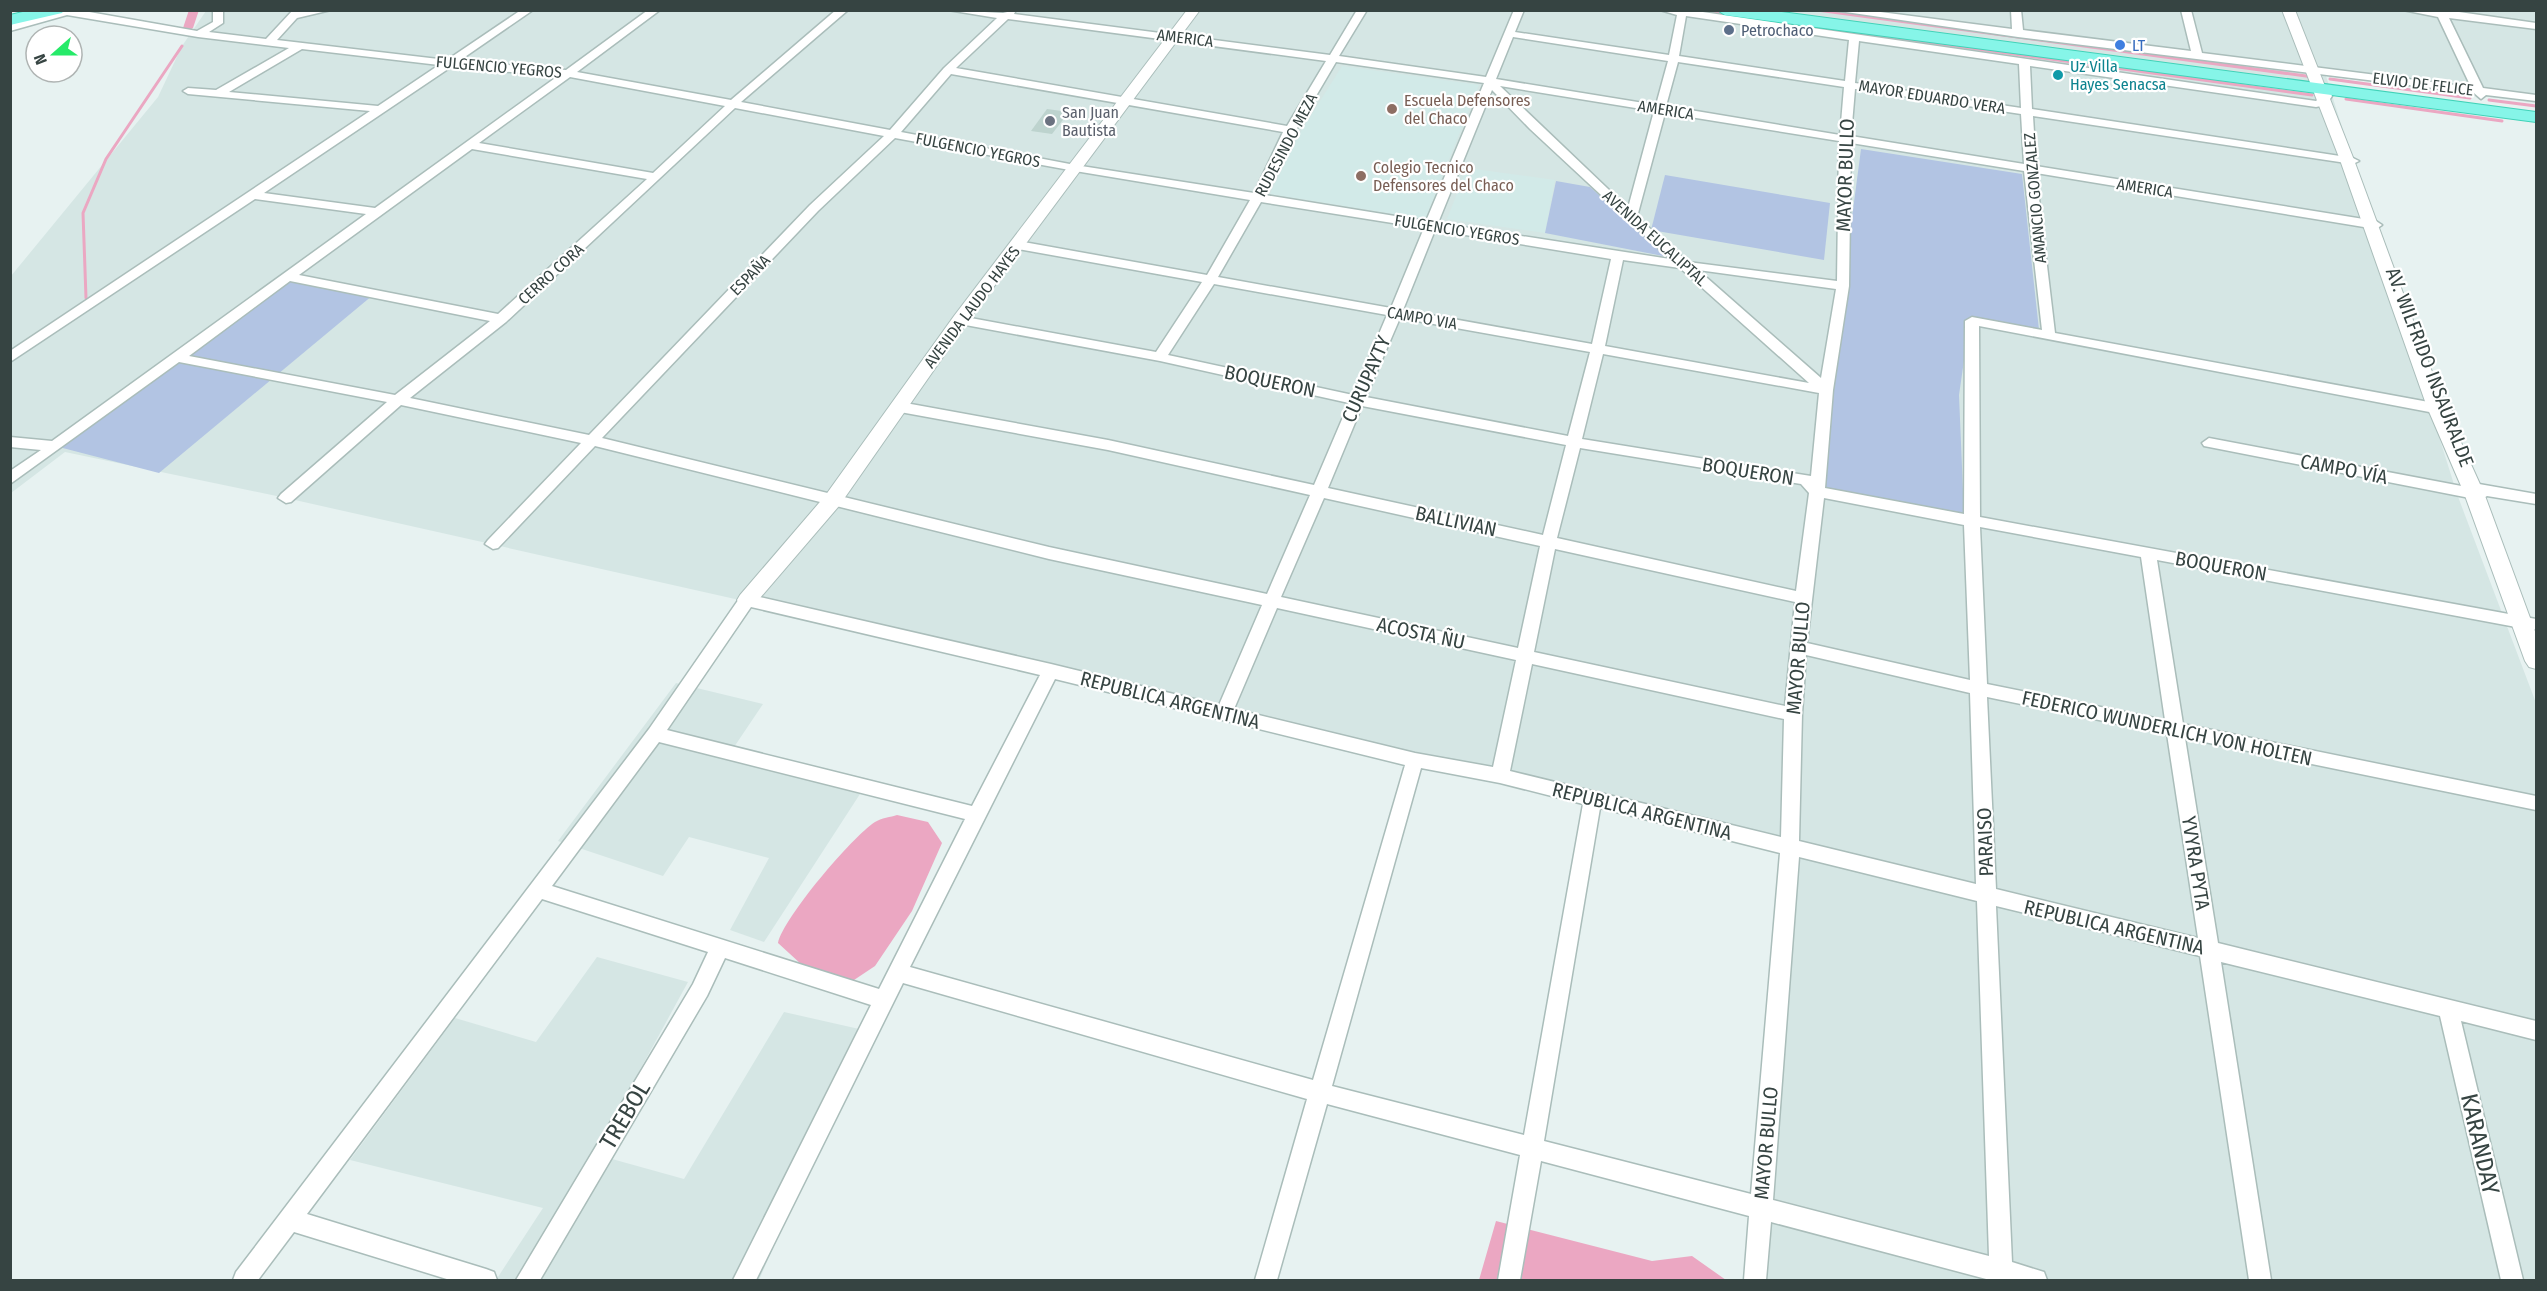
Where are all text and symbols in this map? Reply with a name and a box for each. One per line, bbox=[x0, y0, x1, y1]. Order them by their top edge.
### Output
place label: Petrochaco bbox=[1741, 21, 1814, 40]
marker: Petrochaco bbox=[1722, 23, 1736, 37]
north arrow bbox=[24, 24, 84, 84]
street label: AMERICA bbox=[1156, 25, 1215, 51]
place label: LT bbox=[2132, 36, 2146, 55]
marker: LT bbox=[2113, 38, 2127, 52]
text: N bbox=[30, 51, 51, 67]
street label: FULGENCIO YEGROS bbox=[435, 52, 563, 82]
place label: Uz Villa Hayes Senacsa bbox=[2070, 57, 2167, 94]
marker: Uz Villa Hayes Senacsa bbox=[2051, 68, 2065, 82]
street label: ELVIO DE FELICE bbox=[2371, 68, 2475, 100]
street label: MAYOR EDUARDO VERA bbox=[1857, 76, 2007, 118]
street label: RUDESINDO MEZA bbox=[1251, 90, 1321, 200]
place label: Escuela Defensores del Chaco bbox=[1404, 91, 1531, 128]
street label: AMERICA bbox=[1636, 96, 1696, 124]
marker: Escuela Defensores del Chaco bbox=[1385, 102, 1399, 116]
place label: San Juan Bautista bbox=[1062, 103, 1119, 140]
marker: San Juan Bautista bbox=[1043, 114, 1057, 128]
street label: MAYOR BULLO bbox=[1831, 118, 1859, 232]
street label: FULGENCIO YEGROS bbox=[914, 129, 1042, 171]
street label: AMANCIO GONZALEZ bbox=[2020, 132, 2050, 264]
place label: Colegio Tecnico Defensores del Chaco bbox=[1373, 158, 1514, 195]
marker: Colegio Tecnico Defensores del Chaco bbox=[1354, 169, 1368, 183]
street label: AMERICA bbox=[2115, 174, 2175, 202]
street label: AVENIDA EUCALIPTAL bbox=[1599, 186, 1711, 290]
street label: FULGENCIO YEGROS bbox=[1393, 211, 1521, 249]
street label: CERRO CORA bbox=[514, 239, 588, 308]
street label: AVENIDA LAUDO HAYES bbox=[920, 242, 1024, 372]
street label: ESPAÑA bbox=[726, 250, 774, 299]
street label: AV. WILFRIDO INSAURALDE bbox=[2381, 264, 2479, 470]
street label: CAMPO VIA bbox=[1385, 302, 1459, 334]
street label: CURUPAYTY bbox=[1336, 332, 1396, 426]
street label: BOQUERON bbox=[1222, 360, 1318, 402]
street label: CAMPO VÍA bbox=[2298, 449, 2390, 489]
street label: BOQUERON bbox=[1700, 452, 1796, 490]
street label: BALLIVIAN bbox=[1413, 501, 1499, 541]
street label: BOQUERON bbox=[2173, 546, 2269, 586]
street label: MAYOR BULLO bbox=[1781, 600, 1815, 716]
street label: ACOSTA ÑU bbox=[1375, 612, 1467, 654]
street label: REPUBLICA ARGENTINA bbox=[1078, 666, 1263, 734]
street label: FEDERICO WUNDERLICH VON HOLTEN bbox=[2020, 685, 2314, 771]
street label: REPUBLICA ARGENTINA bbox=[1550, 777, 1735, 845]
street label: PARAISO bbox=[1972, 807, 1998, 877]
street label: YVYRA PYTA bbox=[2177, 814, 2215, 912]
street label: REPUBLICA ARGENTINA bbox=[2022, 895, 2207, 960]
street label: TREBOL bbox=[594, 1076, 656, 1154]
street label: MAYOR BULLO bbox=[1749, 1085, 1783, 1201]
street label: KARANDAY bbox=[2455, 1091, 2505, 1197]

